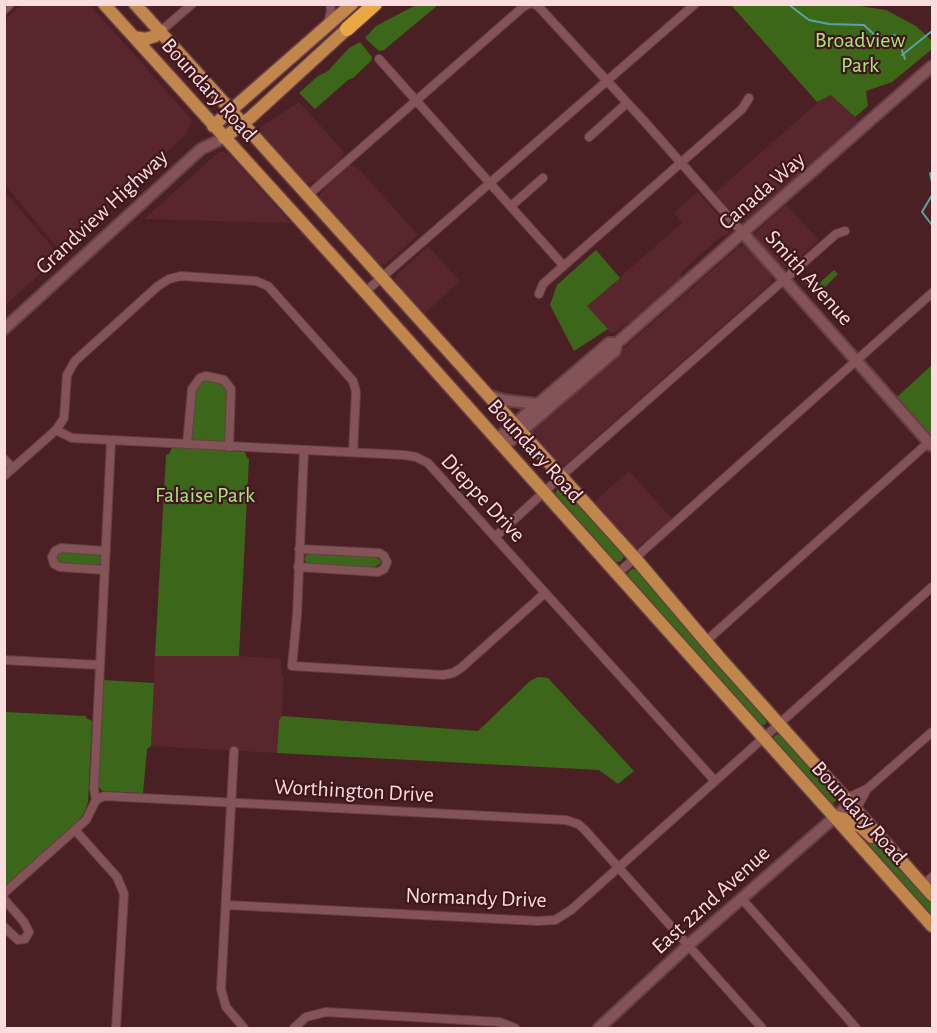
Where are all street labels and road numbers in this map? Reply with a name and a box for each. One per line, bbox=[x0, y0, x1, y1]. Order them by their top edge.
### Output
street label: Boundary Road bbox=[156, 33, 262, 147]
street label: Grandview Highway bbox=[30, 144, 174, 280]
street label: Canada Way bbox=[713, 146, 811, 236]
street label: Smith Avenue bbox=[759, 225, 859, 331]
street label: Boundary Road bbox=[482, 394, 588, 508]
street label: Dieppe Drive bbox=[435, 448, 531, 548]
street label: Boundary Road bbox=[806, 756, 912, 870]
street label: Worthington Drive bbox=[273, 774, 435, 808]
street label: East 22nd Avenue bbox=[647, 840, 775, 960]
street label: Normandy Drive bbox=[405, 882, 547, 914]

